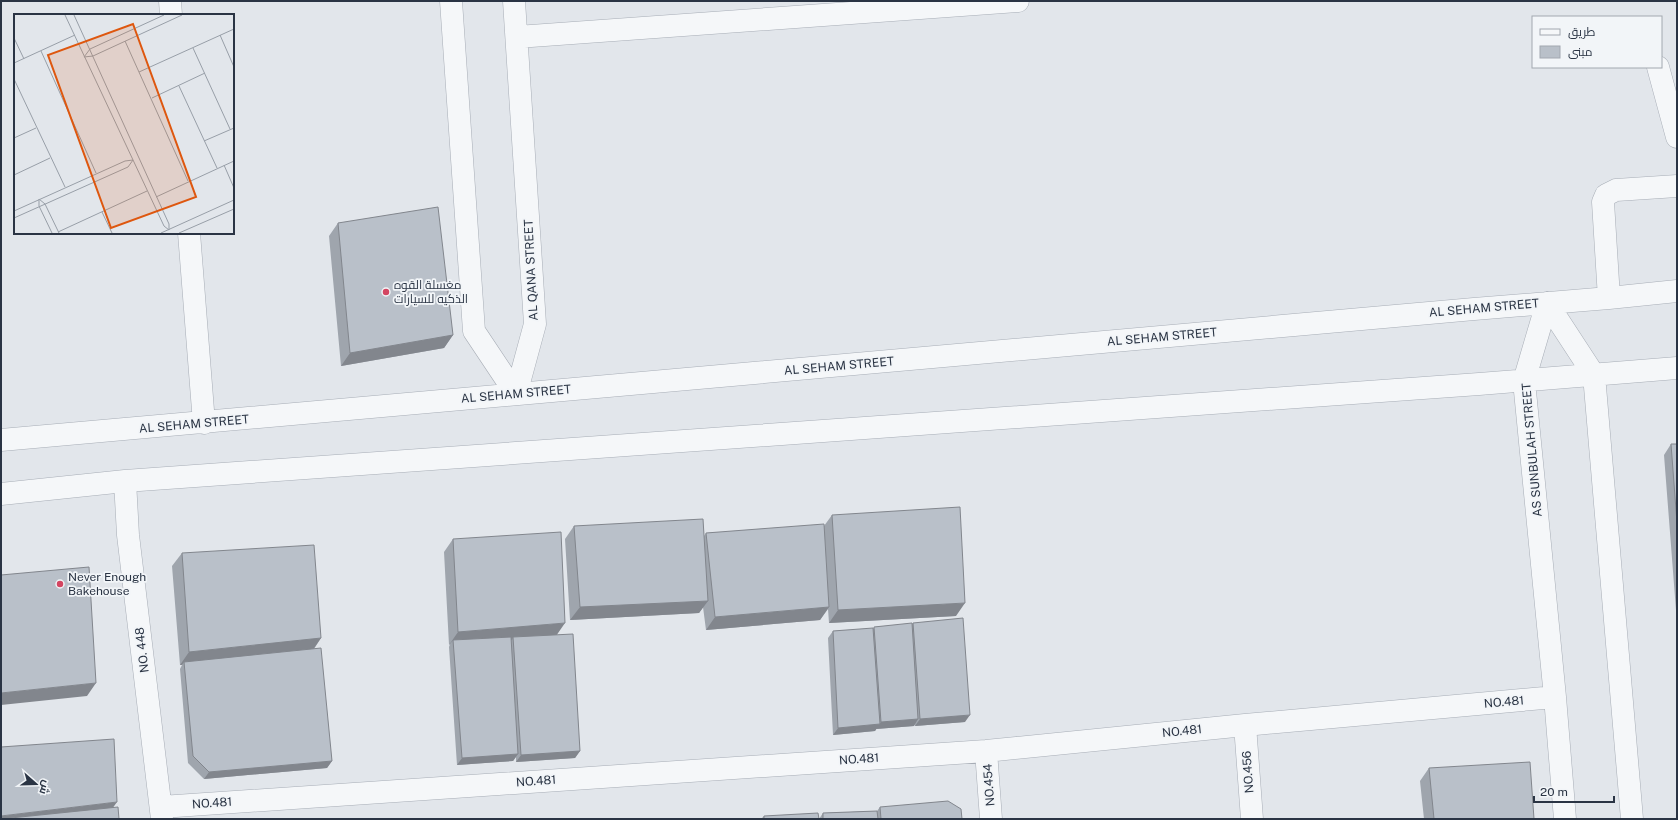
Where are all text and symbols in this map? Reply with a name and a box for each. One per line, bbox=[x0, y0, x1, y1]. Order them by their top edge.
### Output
inset map bbox=[14, 14, 234, 234]
legend bbox=[1532, 16, 1662, 68]
text: طريق bbox=[1568, 25, 1596, 39]
text: مبنى bbox=[1568, 45, 1593, 59]
street label: AL QANA STREET bbox=[521, 219, 541, 321]
place label: مغسلة القوه الذكيه للسيارات bbox=[394, 278, 468, 306]
marker: مغسلة القوه الذكيه للسيارات bbox=[381, 287, 391, 297]
street label: AL SEHAM STREET bbox=[1428, 296, 1540, 320]
street label: AL SEHAM STREET bbox=[1106, 325, 1218, 349]
street label: AL SEHAM STREET bbox=[783, 354, 895, 378]
street label: AL SEHAM STREET bbox=[460, 382, 572, 406]
street label: AS SUNBULAH STREET bbox=[1519, 382, 1545, 518]
street label: AL SEHAM STREET bbox=[138, 412, 250, 436]
place label: Never Enough Bakehouse bbox=[68, 570, 146, 598]
marker: Never Enough Bakehouse bbox=[55, 579, 65, 589]
street label: NO. 448 bbox=[132, 626, 152, 674]
street label: NO.481 bbox=[1483, 693, 1525, 711]
street label: NO.481 bbox=[1161, 722, 1203, 740]
street label: NO.456 bbox=[1240, 750, 1256, 794]
street label: NO.481 bbox=[838, 751, 880, 767]
street label: NO.454 bbox=[980, 763, 997, 807]
north arrow bbox=[16, 764, 56, 804]
street label: NO.481 bbox=[515, 773, 557, 789]
text: ش bbox=[36, 778, 53, 796]
scale bar bbox=[1534, 778, 1614, 804]
text: 20 m bbox=[1540, 785, 1568, 799]
street label: NO.481 bbox=[191, 795, 233, 811]

